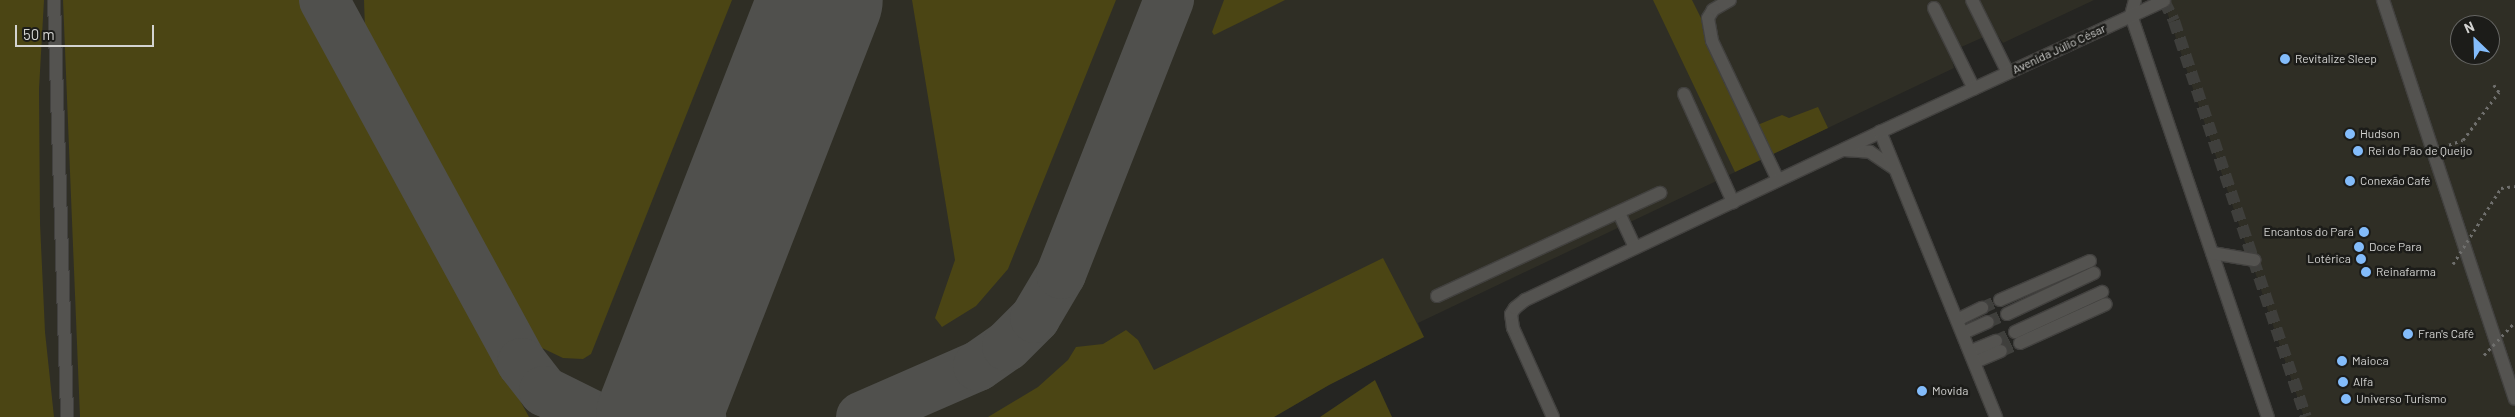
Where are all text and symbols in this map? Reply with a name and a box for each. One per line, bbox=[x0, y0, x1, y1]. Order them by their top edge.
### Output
scale bar bbox=[18, 15, 156, 47]
north arrow bbox=[2450, 15, 2500, 65]
text: N bbox=[2461, 17, 2477, 36]
street label: Avenida Júlio César bbox=[2010, 21, 2108, 77]
text: 50 m bbox=[23, 25, 55, 43]
place label: Revitalize Sleep bbox=[2295, 52, 2377, 66]
marker: Revitalize Sleep bbox=[2279, 53, 2291, 65]
place label: Hudson bbox=[2360, 127, 2400, 141]
marker: Hudson bbox=[2344, 128, 2356, 140]
place label: Rei do Pão de Queijo bbox=[2368, 144, 2472, 158]
marker: Rei do Pão de Queijo bbox=[2352, 145, 2364, 157]
place label: Conexão Café bbox=[2360, 174, 2431, 188]
marker: Conexão Café bbox=[2344, 175, 2356, 187]
place label: Encantos do Pará bbox=[2263, 225, 2354, 239]
marker: Encantos do Pará bbox=[2358, 226, 2370, 238]
place label: Doce Para bbox=[2369, 240, 2422, 254]
marker: Doce Para bbox=[2353, 241, 2365, 253]
place label: Lotérica bbox=[2307, 252, 2351, 266]
marker: Lotérica bbox=[2355, 253, 2367, 265]
place label: Reinafarma bbox=[2376, 265, 2436, 279]
marker: Reinafarma bbox=[2360, 266, 2372, 278]
place label: Fran's Café bbox=[2418, 327, 2474, 341]
marker: Fran's Café bbox=[2402, 328, 2414, 340]
place label: Maioca bbox=[2352, 354, 2389, 368]
marker: Maioca bbox=[2336, 355, 2348, 367]
place label: Alfa bbox=[2353, 375, 2373, 389]
marker: Alfa bbox=[2337, 376, 2349, 388]
place label: Movida bbox=[1932, 384, 1968, 398]
marker: Movida bbox=[1916, 385, 1928, 397]
place label: Universo Turismo bbox=[2356, 392, 2447, 406]
marker: Universo Turismo bbox=[2340, 393, 2352, 405]

